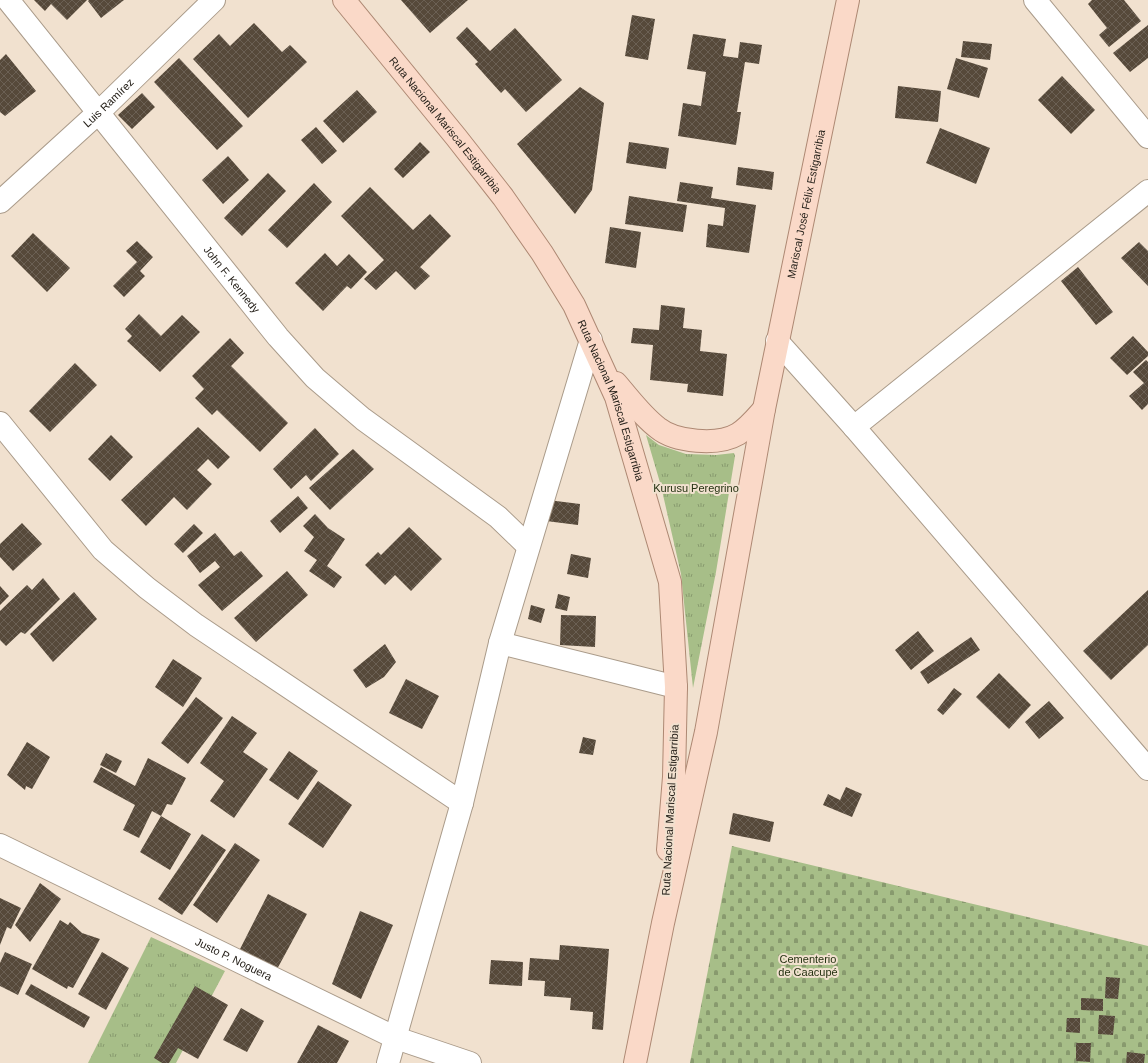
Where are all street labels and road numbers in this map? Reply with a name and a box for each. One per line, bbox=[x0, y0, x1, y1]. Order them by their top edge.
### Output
street label: Ruta Nacional Mariscal Estigarribia bbox=[387, 54, 504, 196]
street label: Luis Ramírez bbox=[81, 76, 136, 129]
street label: Mariscal José Félix Estigarribia bbox=[785, 128, 827, 280]
street label: John F. Kennedy bbox=[202, 244, 262, 316]
street label: Ruta Nacional Mariscal Estigarribia bbox=[576, 318, 646, 483]
street label: Ruta Nacional Mariscal Estigarribia bbox=[660, 723, 681, 896]
street label: Justo P. Noguera bbox=[193, 935, 275, 983]

